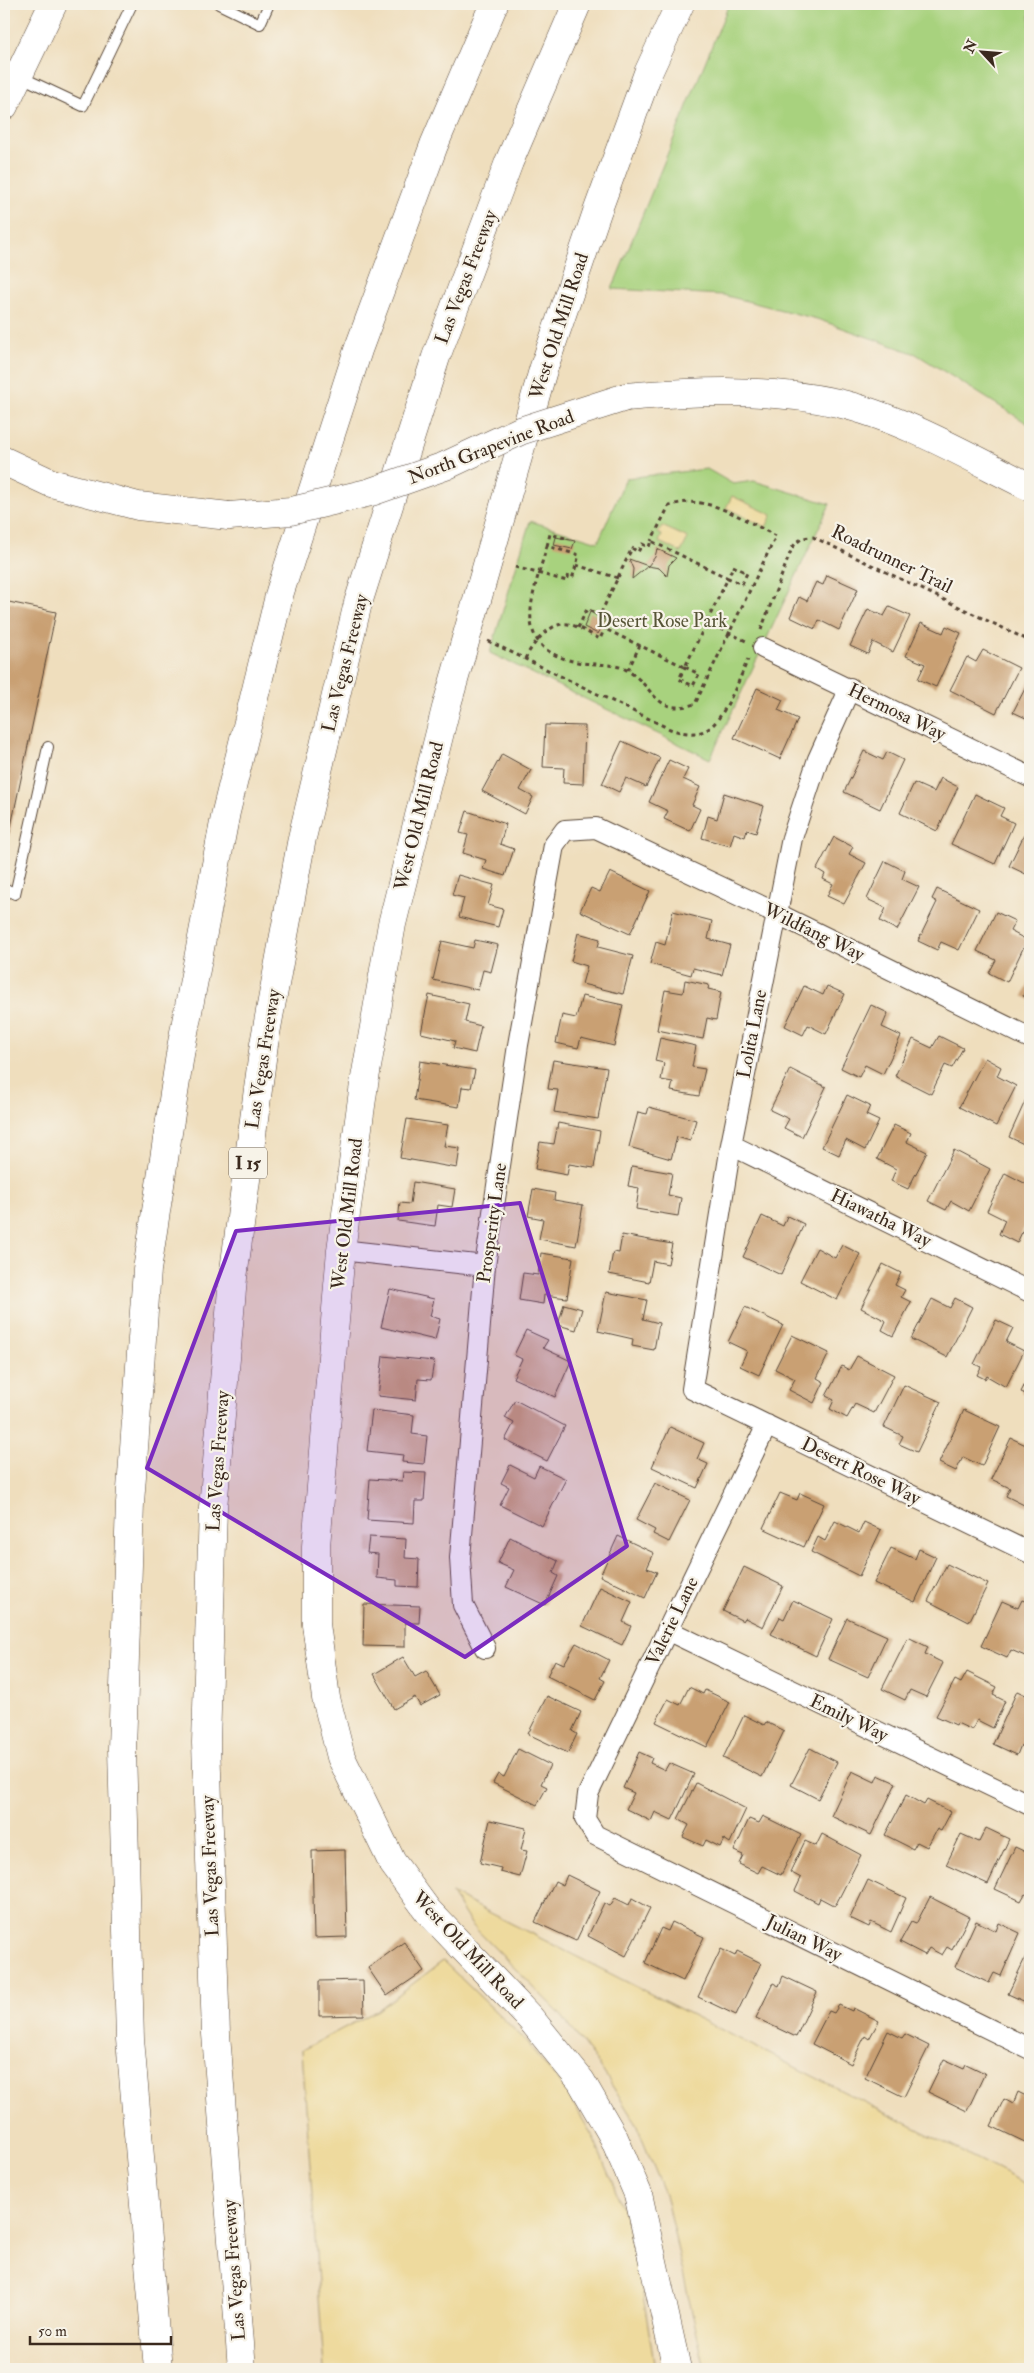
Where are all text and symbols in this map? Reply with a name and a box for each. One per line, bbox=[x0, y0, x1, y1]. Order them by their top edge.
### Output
north arrow bbox=[956, 28, 1006, 78]
text: N bbox=[960, 37, 981, 57]
street label: Las Vegas Freeway bbox=[429, 206, 503, 347]
street label: West Old Mill Road bbox=[524, 249, 594, 403]
street label: North Grapevine Road bbox=[405, 404, 578, 491]
street label: Roadrunner Trail bbox=[827, 519, 957, 599]
street label: Las Vegas Freeway bbox=[316, 591, 374, 735]
park label: Desert Rose Park bbox=[597, 609, 727, 633]
street label: Hermosa Way bbox=[844, 678, 951, 746]
street label: West Old Mill Road bbox=[389, 738, 449, 894]
street label: Wildfang Way bbox=[759, 897, 869, 967]
street label: Las Vegas Freeway bbox=[240, 987, 286, 1131]
street label: Lolita Lane bbox=[732, 987, 772, 1080]
street label: West Old Mill Road bbox=[326, 1136, 368, 1292]
road number: I 15 bbox=[229, 1148, 267, 1178]
street label: Prosperity Lane bbox=[472, 1161, 513, 1285]
street label: Hiawatha Way bbox=[827, 1183, 936, 1253]
street label: Las Vegas Freeway bbox=[201, 1389, 235, 1532]
street label: Desert Rose Way bbox=[797, 1432, 925, 1511]
street label: Valerie Lane bbox=[640, 1573, 704, 1669]
street label: Emily Way bbox=[806, 1689, 893, 1748]
street label: Las Vegas Freeway bbox=[196, 1794, 224, 1937]
street label: West Old Mill Road bbox=[406, 1885, 529, 2014]
street label: Julian Way bbox=[761, 1909, 847, 1967]
street label: Las Vegas Freeway bbox=[217, 2198, 251, 2341]
scale bar bbox=[30, 2313, 171, 2345]
text: 50 m bbox=[38, 2322, 67, 2341]

